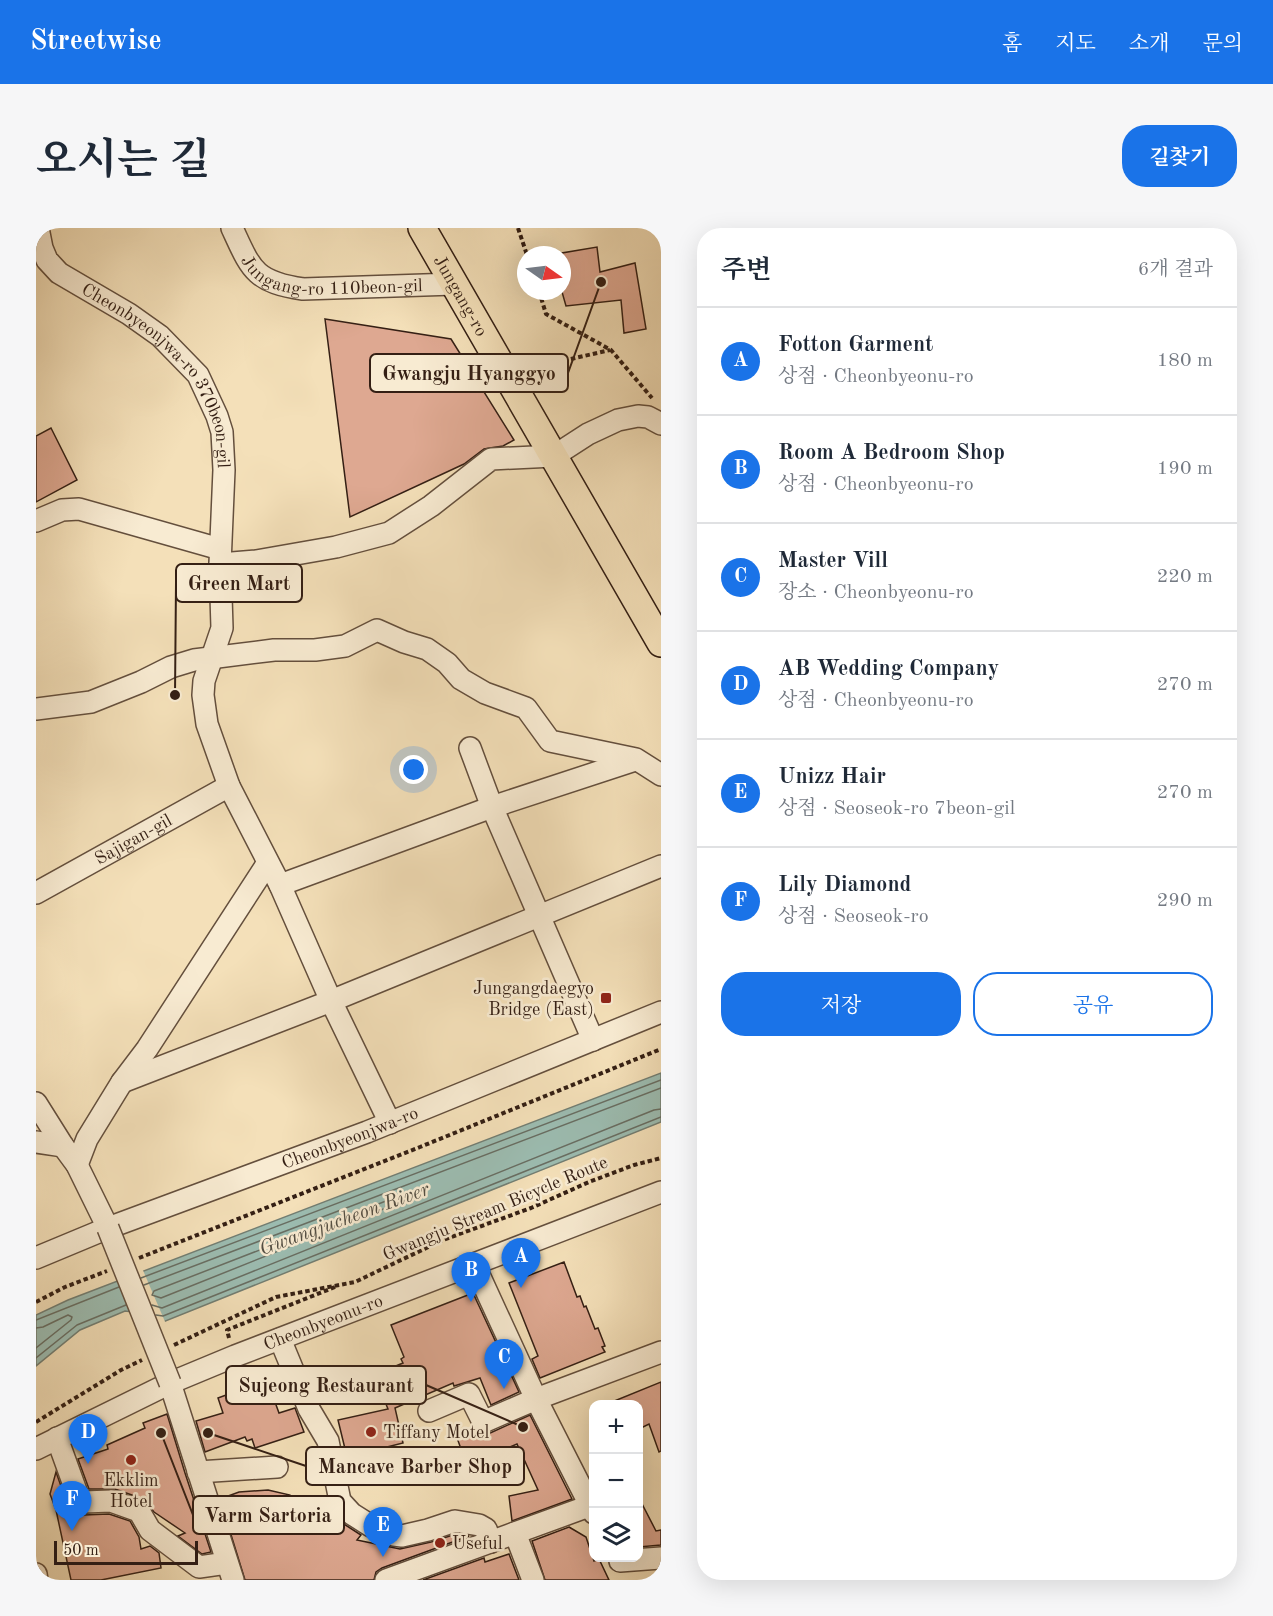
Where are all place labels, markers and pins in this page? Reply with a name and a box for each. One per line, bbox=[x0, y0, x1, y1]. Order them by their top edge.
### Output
callout: Gwangju Hyanggyo bbox=[370, 354, 568, 392]
callout: Green Mart bbox=[176, 564, 302, 602]
place label: Jungangdaegyo Bridge (East) bbox=[473, 980, 594, 1019]
marker: Jungangdaegyo Bridge (East) bbox=[599, 991, 613, 1005]
pin: A bbox=[502, 1238, 540, 1288]
pin: B bbox=[452, 1252, 490, 1302]
pin: C bbox=[484, 1340, 524, 1389]
callout: Sujeong Restaurant bbox=[226, 1366, 426, 1404]
pin: D bbox=[68, 1414, 108, 1464]
place label: Tiffany Motel bbox=[383, 1424, 489, 1442]
marker: Tiffany Motel bbox=[364, 1425, 378, 1439]
callout: Mancave Barber Shop bbox=[306, 1447, 524, 1485]
marker: Ekklim Hotel bbox=[124, 1453, 138, 1467]
place label: Ekklim Hotel bbox=[103, 1472, 159, 1511]
pin: F bbox=[52, 1482, 92, 1531]
callout: Varm Sartoria bbox=[193, 1496, 344, 1534]
pin: E bbox=[364, 1508, 402, 1557]
place label: Useful bbox=[452, 1535, 503, 1553]
marker: Useful bbox=[433, 1536, 447, 1550]

